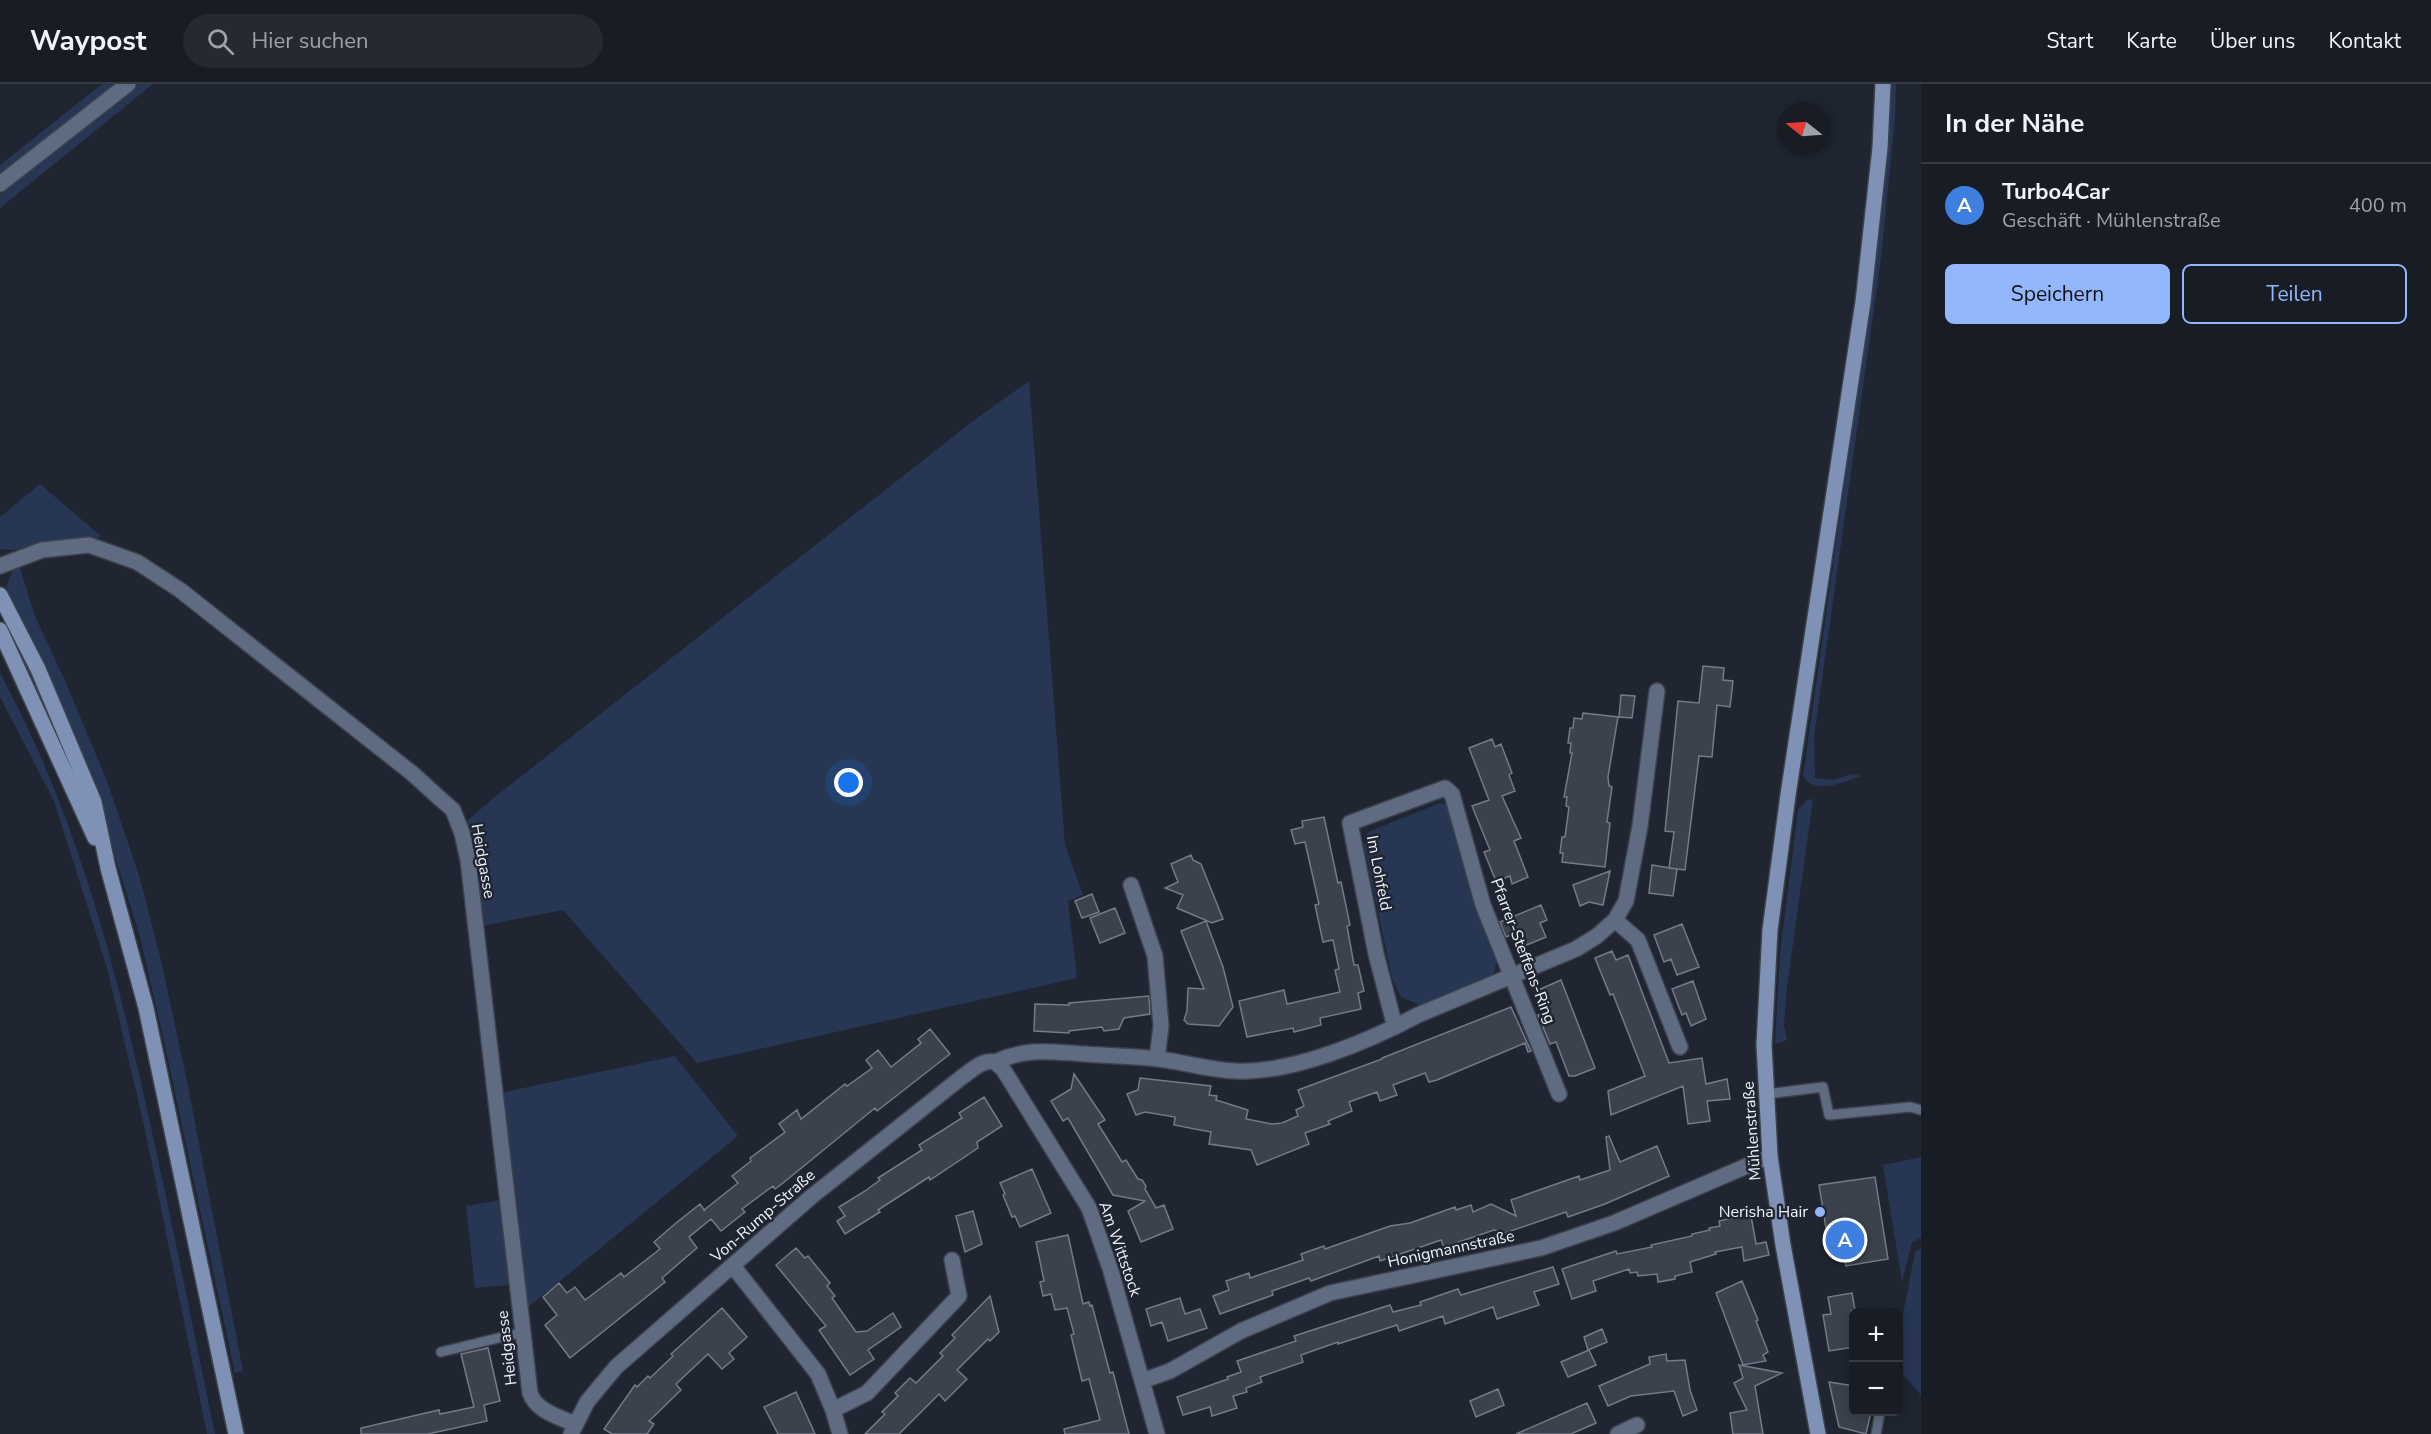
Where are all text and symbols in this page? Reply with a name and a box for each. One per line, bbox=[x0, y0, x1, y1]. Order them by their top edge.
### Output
search box bbox=[183, 14, 603, 68]
text: Waypost bbox=[30, 22, 147, 60]
icon: search bbox=[204, 25, 237, 58]
text: Hier suchen bbox=[252, 26, 368, 56]
text: Start bbox=[2046, 27, 2093, 55]
text: Karte bbox=[2126, 27, 2177, 55]
text: Über uns bbox=[2210, 27, 2295, 55]
text: Kontakt bbox=[2328, 27, 2401, 55]
north arrow bbox=[1777, 102, 1831, 156]
text: In der Nähe bbox=[1945, 106, 2084, 141]
text: Turbo4Car bbox=[2002, 177, 2110, 207]
text: A bbox=[1957, 192, 1972, 219]
text: 400 m bbox=[2349, 192, 2407, 219]
text: Geschäft · Mühlenstraße bbox=[2002, 207, 2221, 234]
button: Speichern bbox=[1945, 264, 2170, 324]
button: Teilen bbox=[2182, 264, 2407, 324]
your location bbox=[834, 768, 863, 797]
street label: Heidgasse bbox=[466, 822, 500, 900]
street label: Im Lohfeld bbox=[1361, 834, 1397, 912]
street label: Pfarrer-Steffens-Ring bbox=[1485, 875, 1561, 1027]
street label: Mühlenstraße bbox=[1738, 1081, 1766, 1181]
street label: Von-Rump-Straße bbox=[705, 1164, 820, 1268]
street label: Am Wittstock bbox=[1093, 1199, 1147, 1300]
place label: Nerisha Hair bbox=[1719, 1201, 1808, 1223]
marker: Nerisha Hair bbox=[1813, 1205, 1827, 1219]
pin: A bbox=[1826, 1218, 1864, 1262]
street label: Honigmannstraße bbox=[1385, 1225, 1517, 1273]
map controls bbox=[1849, 1308, 1903, 1416]
button: + bbox=[1849, 1308, 1903, 1362]
street label: Heidgasse bbox=[491, 1309, 523, 1387]
button: − bbox=[1849, 1362, 1903, 1416]

